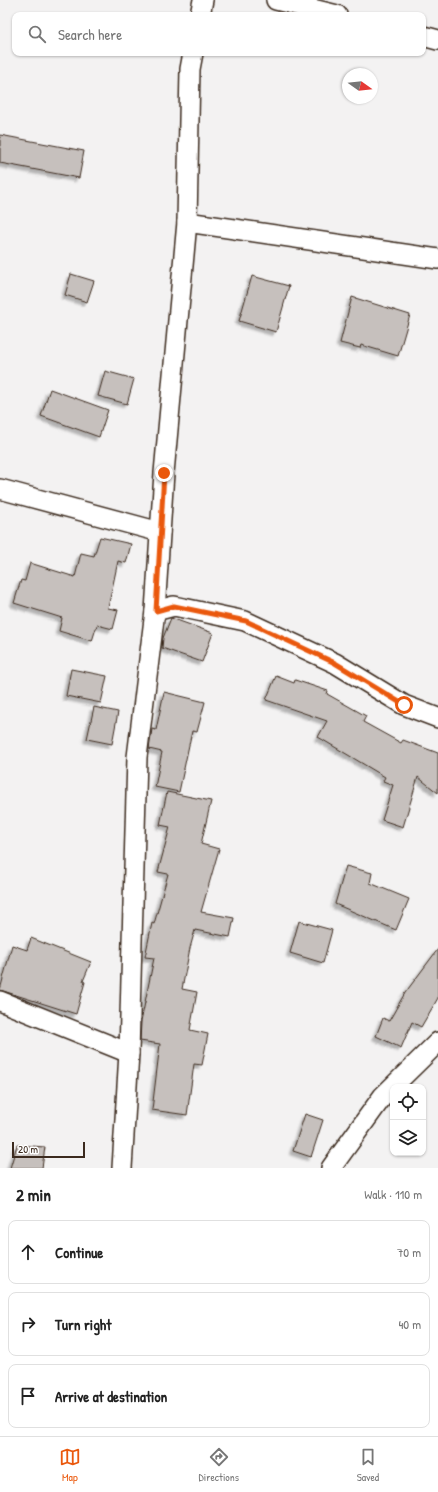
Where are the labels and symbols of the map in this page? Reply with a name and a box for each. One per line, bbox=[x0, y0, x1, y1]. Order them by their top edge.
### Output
north arrow bbox=[342, 68, 378, 104]
route end bbox=[155, 464, 173, 482]
route start bbox=[395, 696, 413, 714]
scale bar bbox=[12, 1140, 85, 1159]

